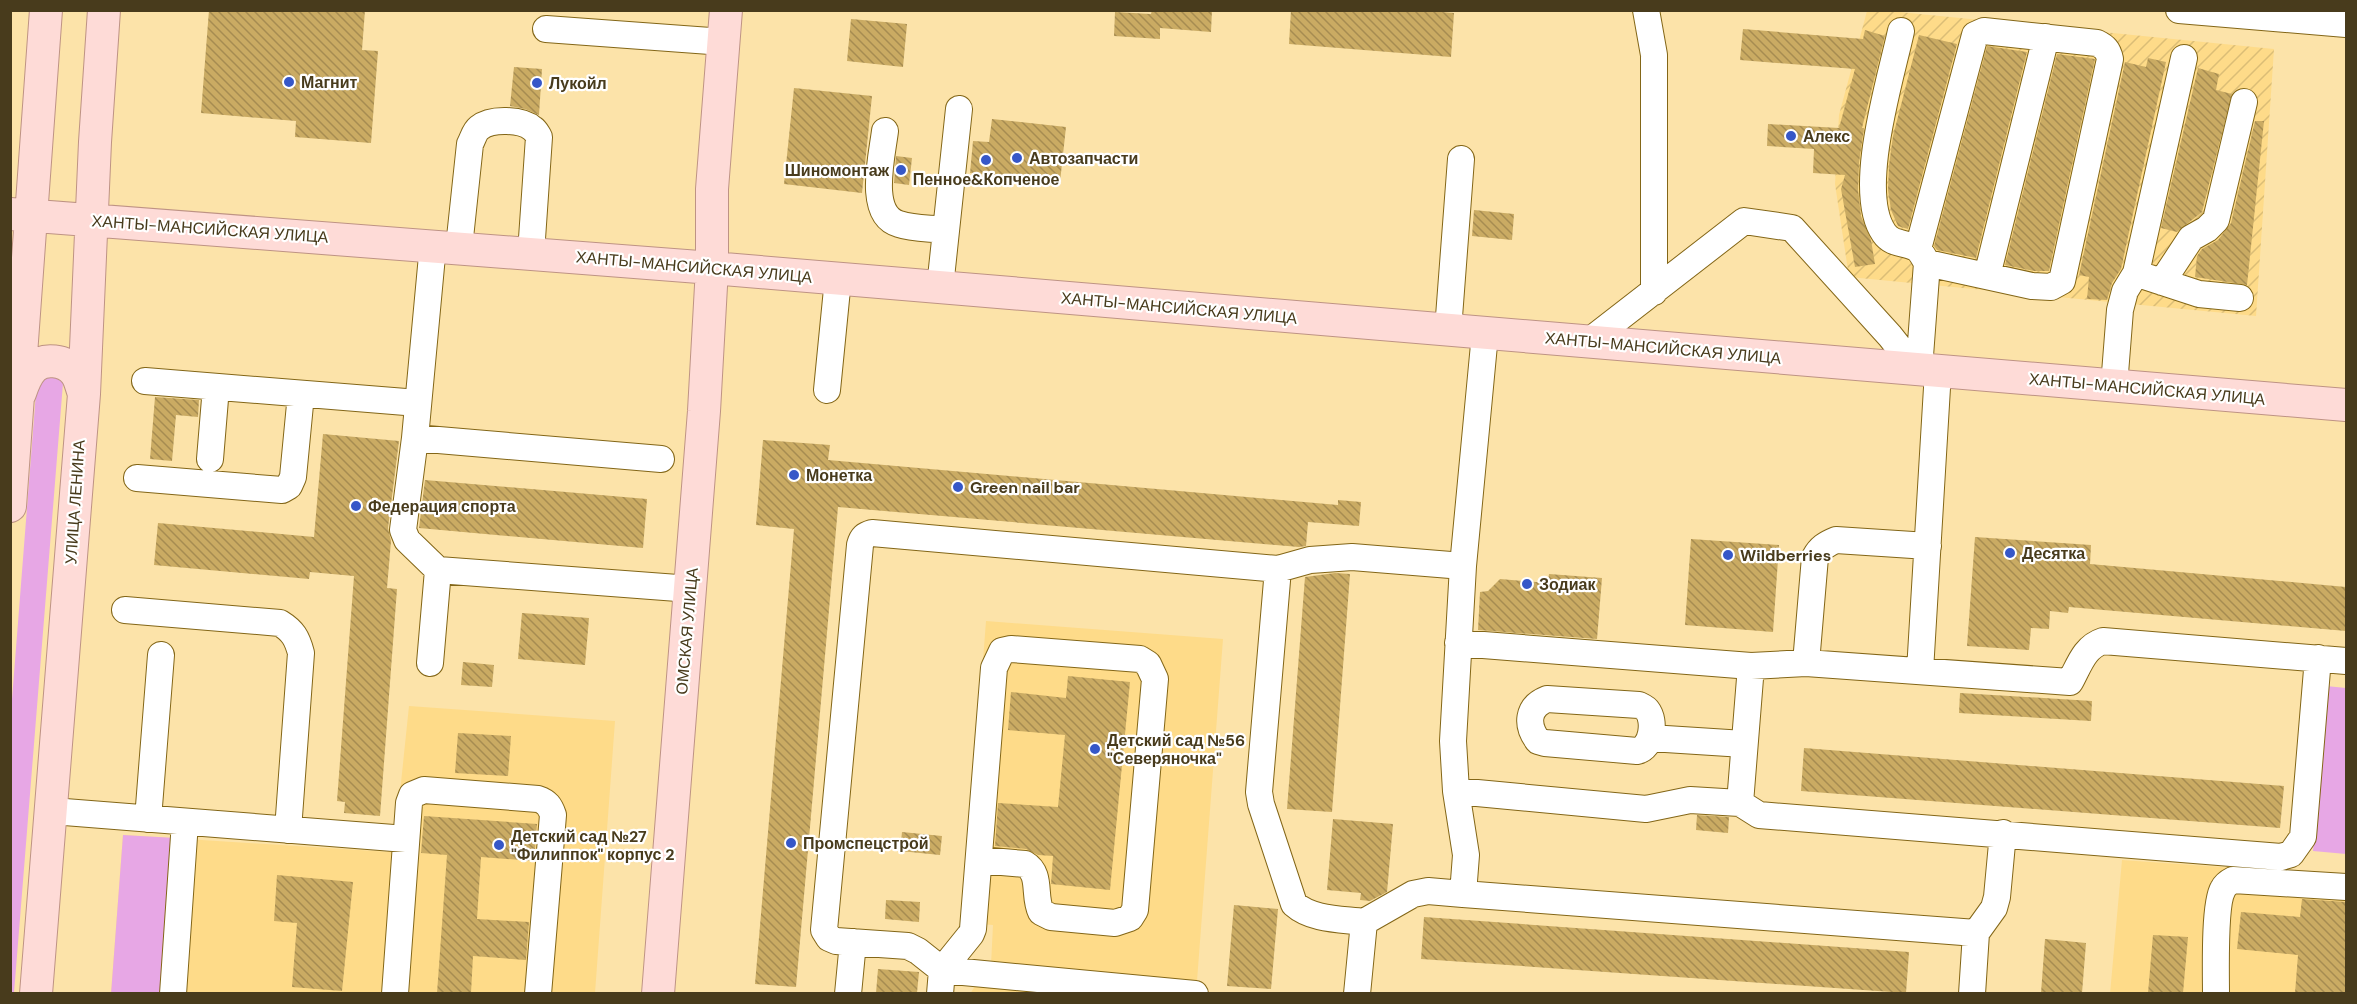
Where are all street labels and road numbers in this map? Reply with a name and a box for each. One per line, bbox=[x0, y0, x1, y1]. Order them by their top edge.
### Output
street label: ХАНТЫ-МАНСИЙСКАЯ УЛИЦА bbox=[91, 210, 329, 248]
street label: ХАНТЫ-МАНСИЙСКАЯ УЛИЦА bbox=[575, 246, 813, 288]
street label: ХАНТЫ-МАНСИЙСКАЯ УЛИЦА bbox=[1060, 287, 1298, 329]
street label: ХАНТЫ-МАНСИЙСКАЯ УЛИЦА bbox=[1544, 327, 1782, 369]
street label: ХАНТЫ-МАНСИЙСКАЯ УЛИЦА bbox=[2028, 368, 2266, 410]
street label: УЛИЦА ЛЕНИНА bbox=[60, 439, 90, 565]
street label: ОМСКАЯ УЛИЦА bbox=[671, 566, 703, 695]

